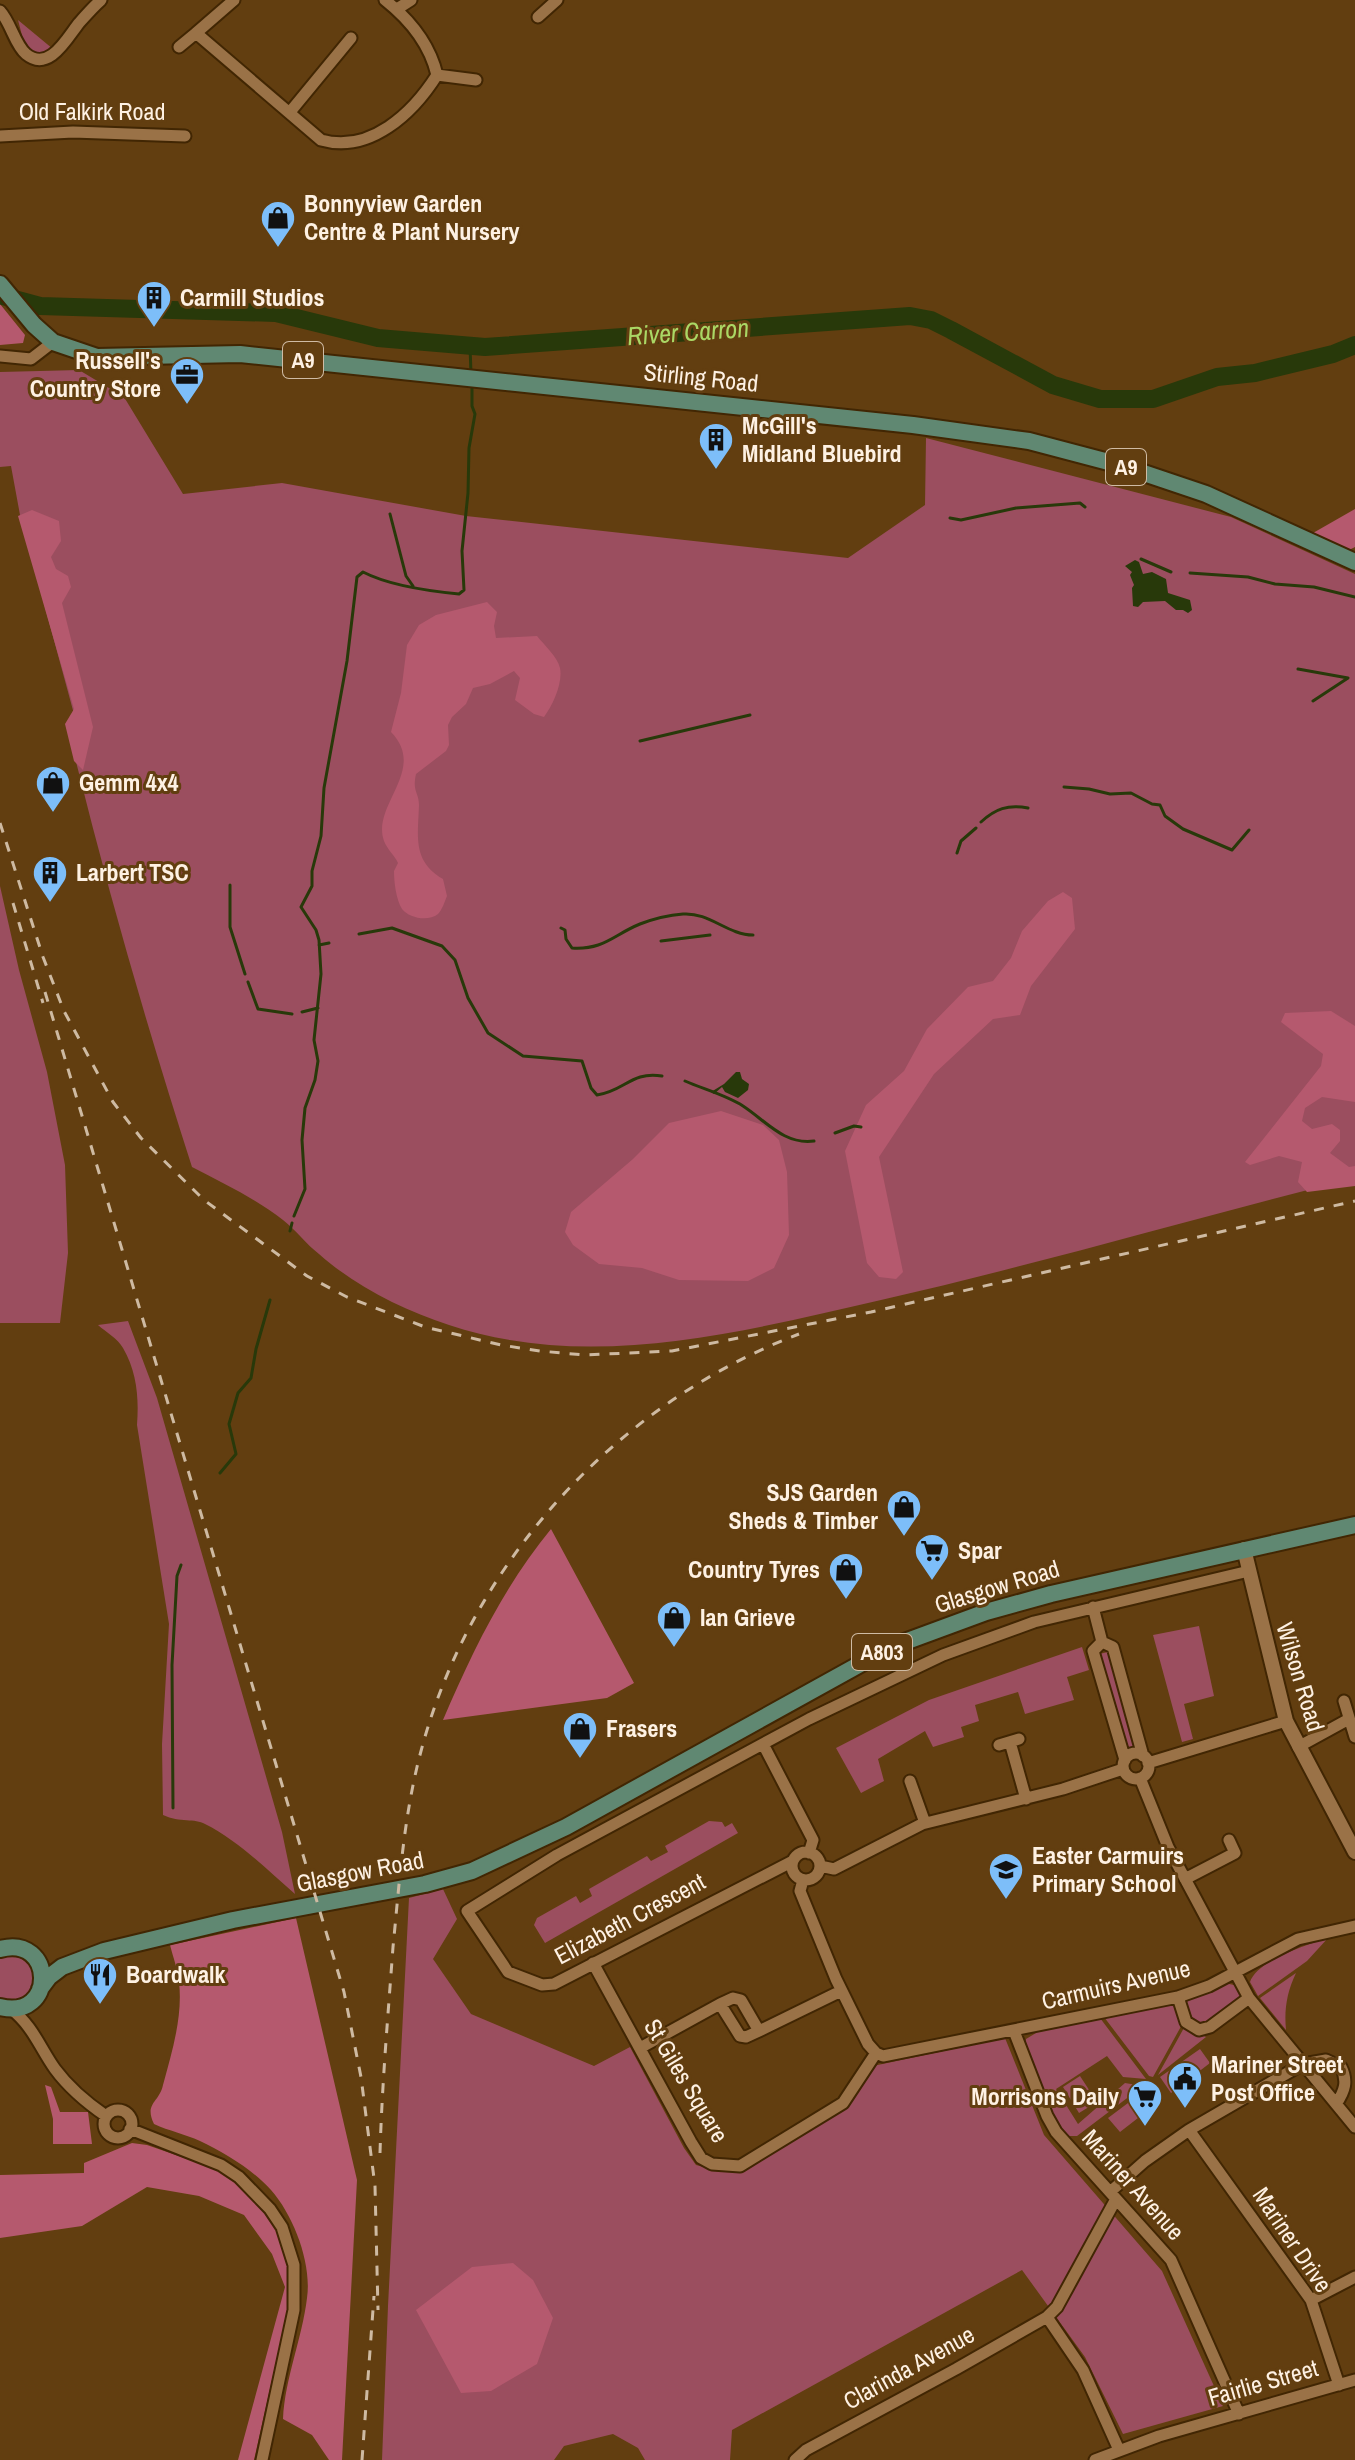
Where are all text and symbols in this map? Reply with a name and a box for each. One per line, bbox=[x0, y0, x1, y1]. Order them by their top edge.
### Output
street label: Old Falkirk Road bbox=[19, 95, 165, 127]
place label: Bonnyview Garden Centre & Plant Nursery bbox=[304, 187, 520, 247]
shop icon: Bonnyview Garden Centre & Plant Nursery bbox=[259, 199, 297, 249]
building icon: Carmill Studios bbox=[135, 279, 173, 329]
place label: Carmill Studios bbox=[180, 281, 324, 313]
water label: River Carron bbox=[626, 310, 750, 353]
road number: A9 bbox=[283, 342, 323, 378]
place label: Russell's Country Store bbox=[30, 344, 161, 404]
street label: Stirling Road bbox=[642, 355, 760, 399]
office icon: Russell's Country Store bbox=[168, 356, 206, 406]
place label: McGill's Midland Bluebird bbox=[742, 409, 902, 469]
building icon: McGill's Midland Bluebird bbox=[697, 421, 735, 471]
road number: A9 bbox=[1106, 449, 1146, 485]
shop icon: Gemm 4x4 bbox=[34, 764, 72, 814]
place label: Gemm 4x4 bbox=[79, 766, 179, 798]
building icon: Larbert TSC bbox=[31, 854, 69, 904]
place label: Larbert TSC bbox=[76, 856, 189, 888]
place label: SJS Garden Sheds & Timber bbox=[729, 1476, 878, 1536]
shop icon: SJS Garden Sheds & Timber bbox=[885, 1488, 923, 1538]
supermarket icon: Spar bbox=[913, 1532, 951, 1582]
place label: Spar bbox=[958, 1534, 1002, 1566]
shop icon: Country Tyres bbox=[827, 1551, 865, 1601]
street label: Glasgow Road bbox=[930, 1552, 1063, 1620]
place label: Country Tyres bbox=[688, 1553, 820, 1585]
shop icon: Ian Grieve bbox=[655, 1599, 693, 1649]
place label: Ian Grieve bbox=[700, 1601, 795, 1633]
street label: Wilson Road bbox=[1269, 1618, 1333, 1735]
road number: A803 bbox=[852, 1634, 912, 1670]
shop icon: Frasers bbox=[561, 1710, 599, 1760]
place label: Frasers bbox=[606, 1712, 677, 1744]
place label: Easter Carmuirs Primary School bbox=[1032, 1839, 1184, 1899]
street label: Glasgow Road bbox=[293, 1843, 426, 1899]
school or university icon: Easter Carmuirs Primary School bbox=[987, 1851, 1025, 1901]
street label: Elizabeth Crescent bbox=[549, 1865, 711, 1971]
street label: Carmuirs Avenue bbox=[1038, 1951, 1193, 2017]
restaurant icon: Boardwalk bbox=[81, 1956, 119, 2006]
place label: Boardwalk bbox=[126, 1958, 226, 1990]
street label: St Giles Square bbox=[637, 2013, 736, 2148]
place label: Mariner Street Post Office bbox=[1211, 2048, 1344, 2108]
public building icon: Mariner Street Post Office bbox=[1166, 2060, 1204, 2110]
supermarket icon: Morrisons Daily bbox=[1126, 2078, 1164, 2128]
place label: Morrisons Daily bbox=[971, 2080, 1119, 2112]
street label: Mariner Avenue bbox=[1075, 2122, 1192, 2247]
street label: Mariner Drive bbox=[1246, 2181, 1340, 2298]
street label: Clarinda Avenue bbox=[837, 2318, 980, 2416]
street label: Fairlie Street bbox=[1204, 2351, 1322, 2413]

